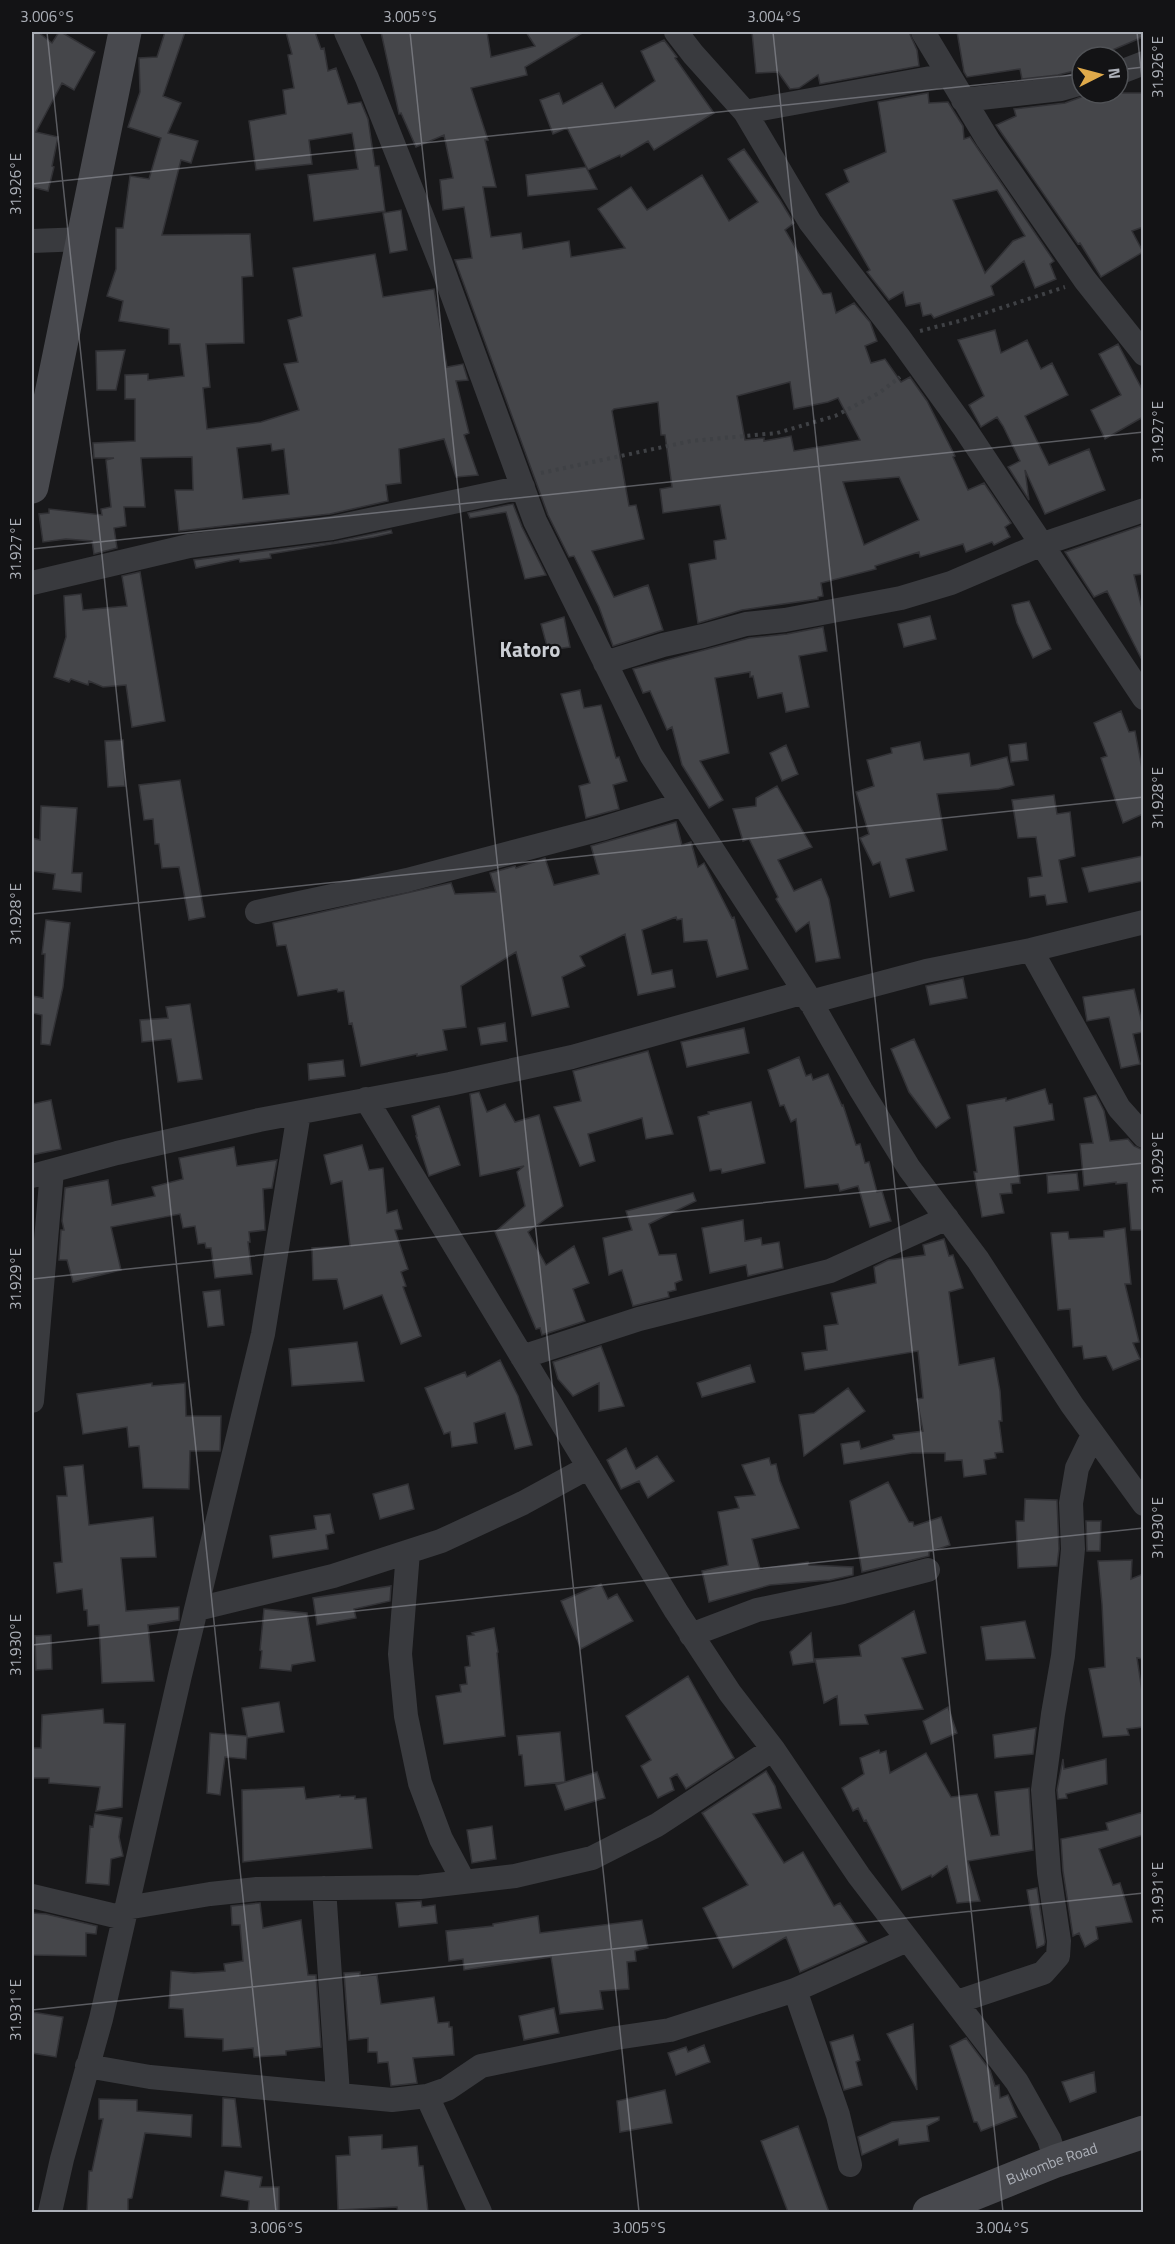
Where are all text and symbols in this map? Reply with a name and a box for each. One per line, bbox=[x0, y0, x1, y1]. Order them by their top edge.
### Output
text: 3.006°S bbox=[20, 5, 74, 28]
text: 3.005°S bbox=[383, 5, 437, 28]
text: 3.004°S bbox=[747, 5, 801, 28]
text: 31.926°E bbox=[1146, 36, 1169, 98]
north arrow bbox=[1070, 45, 1130, 105]
text: N bbox=[1102, 67, 1127, 80]
text: 31.926°E bbox=[4, 153, 27, 215]
text: 31.927°E bbox=[1146, 401, 1169, 463]
text: 31.927°E bbox=[4, 518, 27, 580]
district label: Katoro bbox=[500, 633, 560, 665]
text: 31.928°E bbox=[1146, 767, 1169, 829]
text: 31.928°E bbox=[4, 883, 27, 945]
text: 31.929°E bbox=[1146, 1132, 1169, 1194]
text: 31.929°E bbox=[4, 1248, 27, 1310]
text: 31.930°E bbox=[1146, 1497, 1169, 1559]
text: 31.930°E bbox=[4, 1614, 27, 1676]
text: 31.931°E bbox=[1146, 1862, 1169, 1924]
text: 31.931°E bbox=[4, 1979, 27, 2041]
street label: Bukombe Road bbox=[1002, 2136, 1100, 2191]
text: 3.006°S bbox=[249, 2216, 303, 2239]
text: 3.005°S bbox=[612, 2216, 666, 2239]
text: 3.004°S bbox=[975, 2216, 1029, 2239]

